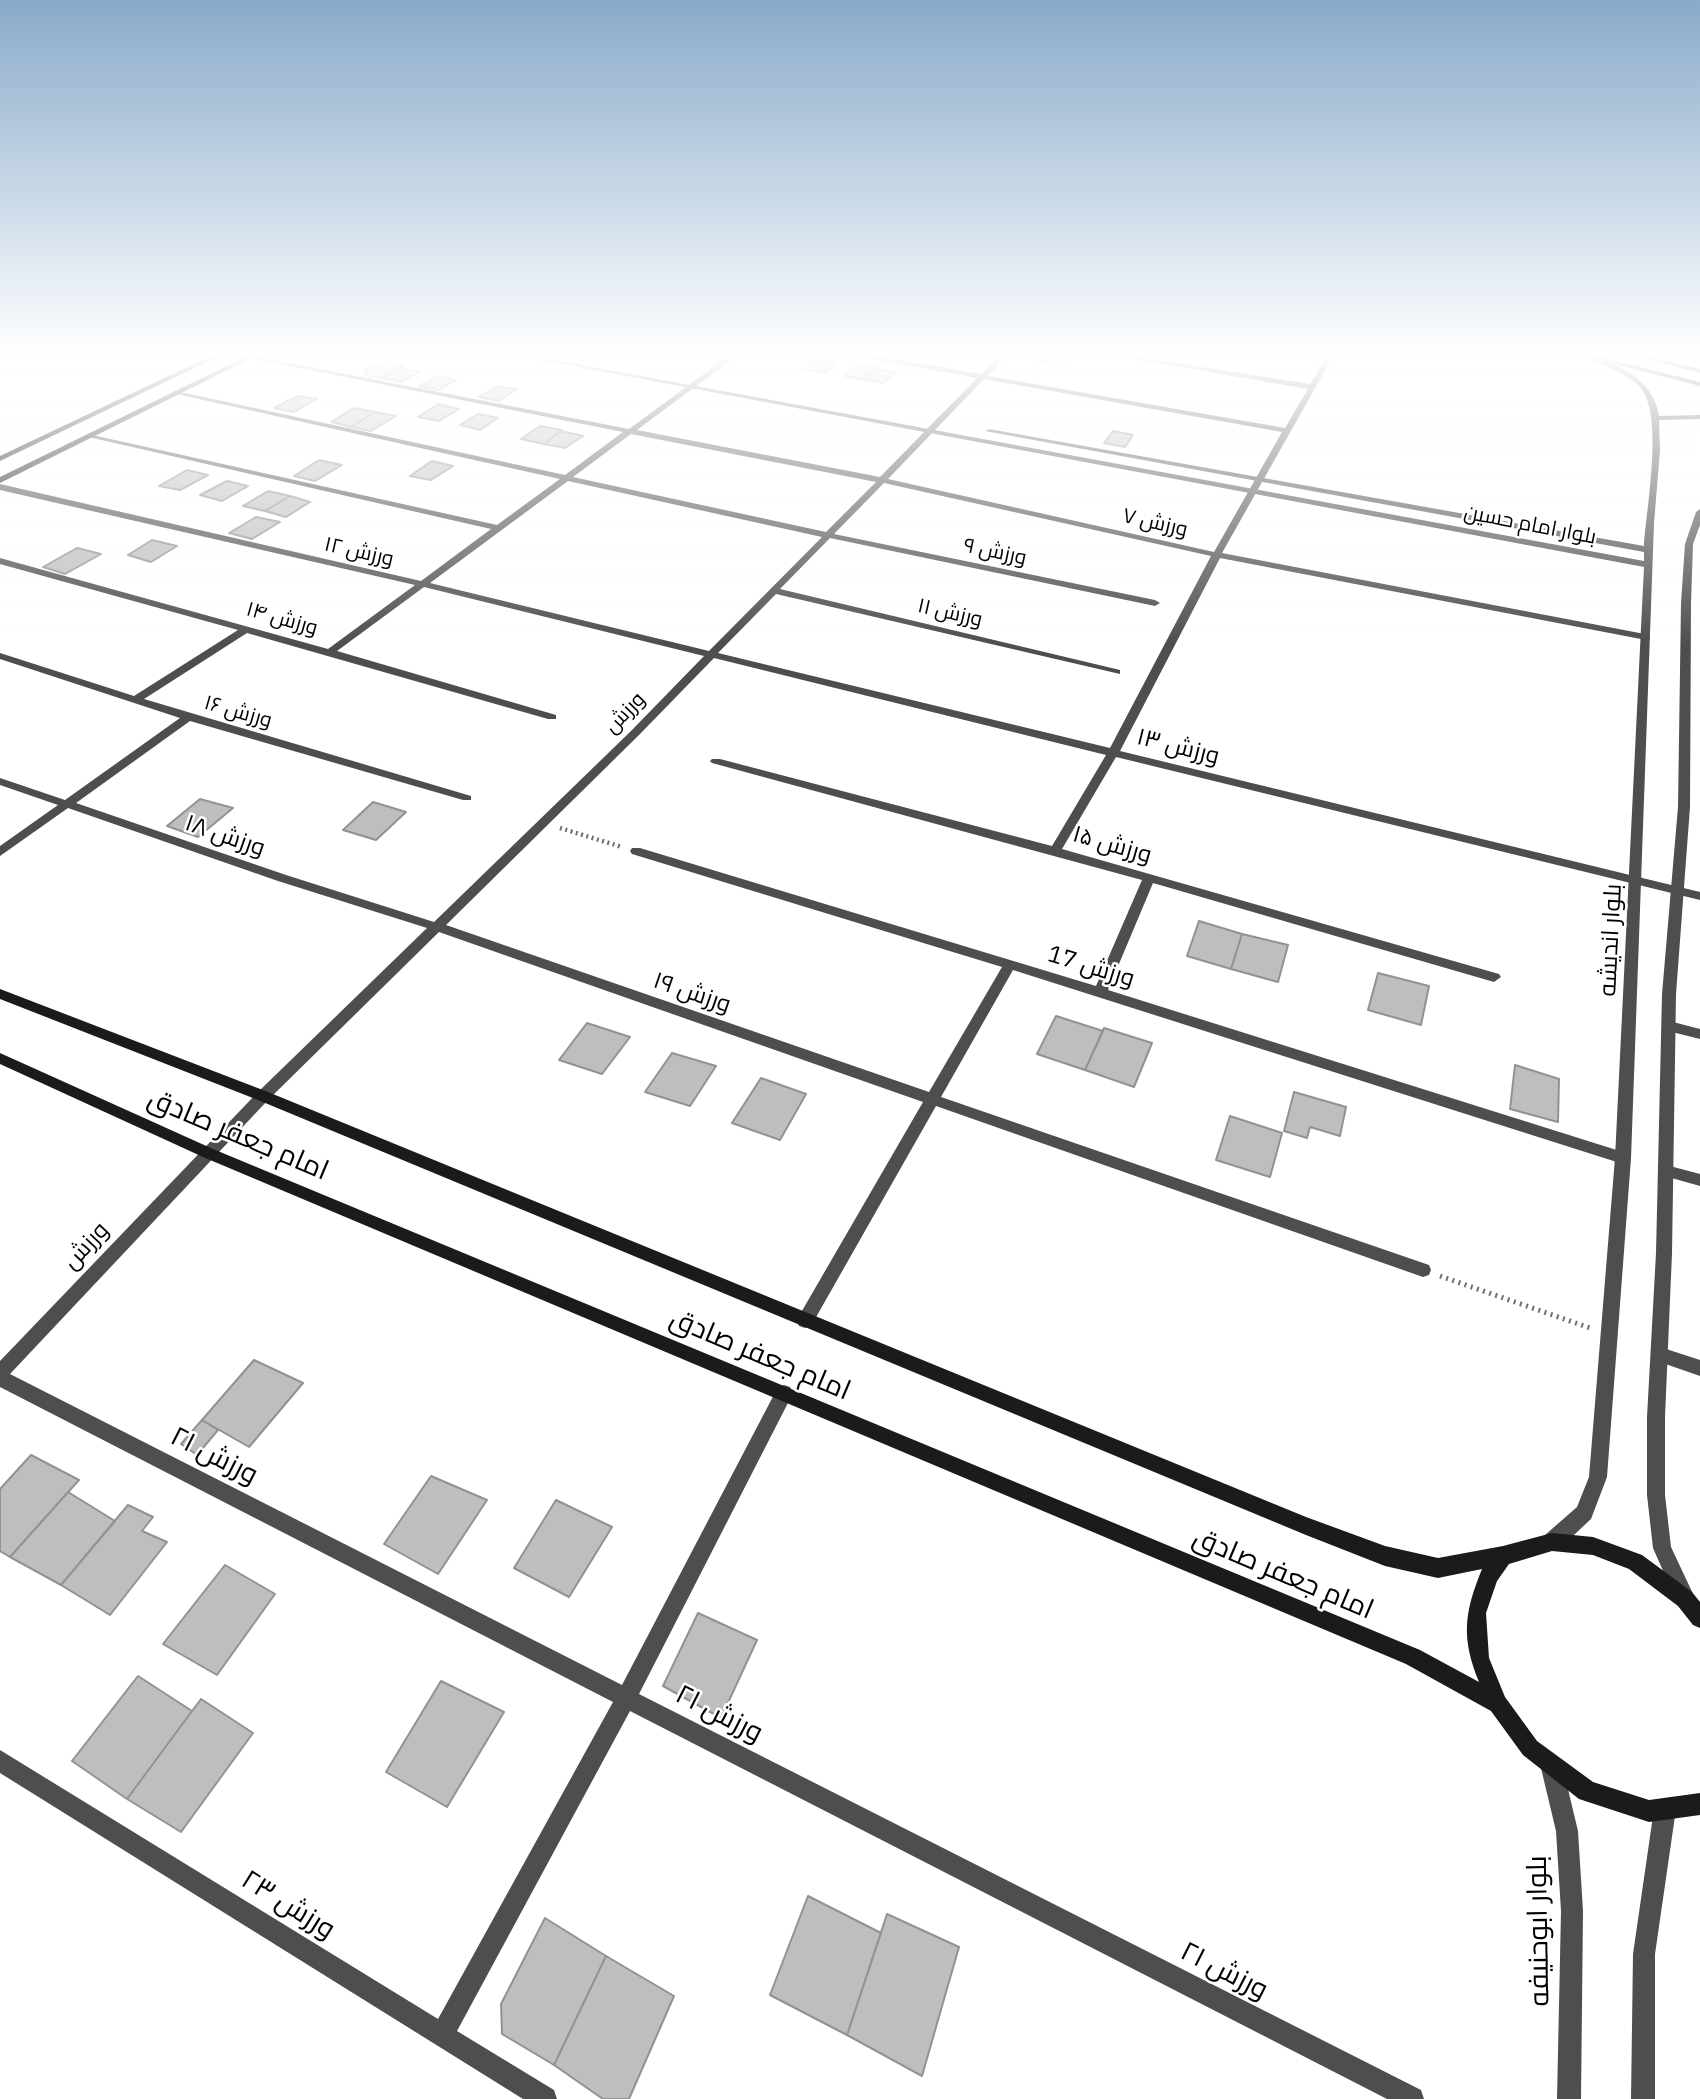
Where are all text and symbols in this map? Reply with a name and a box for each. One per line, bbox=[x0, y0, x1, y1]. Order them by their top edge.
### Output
street label: بلوار امام حسین bbox=[1462, 500, 1598, 550]
street label: ورزش ۷ bbox=[1120, 503, 1190, 543]
street label: ورزش ۱۲ bbox=[322, 532, 396, 572]
street label: ورزش ۹ bbox=[961, 533, 1029, 571]
street label: ورزش ۱۱ bbox=[915, 593, 985, 633]
street label: ورزش ۱۴ bbox=[243, 597, 321, 641]
street label: ورزش bbox=[599, 687, 651, 739]
street label: ورزش ۱۶ bbox=[201, 690, 275, 734]
street label: ورزش ۱۳ bbox=[1134, 723, 1222, 771]
street label: ورزش ۱۸ bbox=[181, 809, 269, 863]
street label: ورزش ۱۵ bbox=[1069, 820, 1155, 870]
street label: بلوار اندیشه bbox=[1594, 883, 1628, 997]
street label: ورزش 17 bbox=[1044, 940, 1138, 994]
street label: ورزش ۱۹ bbox=[649, 966, 735, 1020]
street label: امام جعفر صادق bbox=[143, 1082, 333, 1188]
street label: ورزش bbox=[57, 1216, 115, 1276]
street label: امام جعفر صادق bbox=[665, 1302, 855, 1408]
street label: ورزش ۲۱ bbox=[165, 1420, 263, 1492]
street label: امام جعفر صادق bbox=[1188, 1521, 1378, 1627]
street label: ورزش ۲۱ bbox=[670, 1678, 768, 1750]
street label: بلوار ابوحنیفه bbox=[1521, 1855, 1557, 2007]
street label: ورزش ۲۳ bbox=[235, 1863, 341, 1947]
street label: ورزش ۲۱ bbox=[1175, 1935, 1273, 2007]

